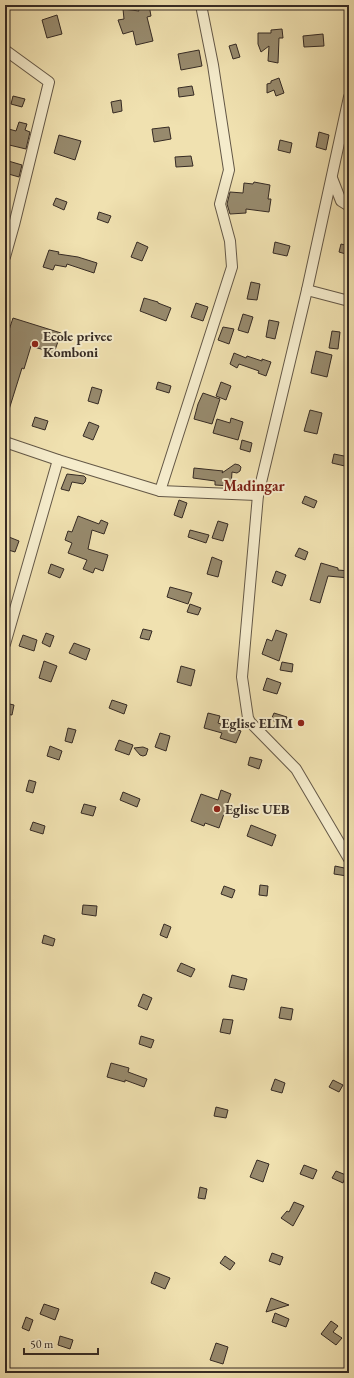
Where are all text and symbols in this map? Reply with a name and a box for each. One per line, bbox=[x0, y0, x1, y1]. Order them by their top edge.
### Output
place label: Ecole privee Komboni bbox=[43, 327, 112, 361]
marker: Ecole privee Komboni bbox=[30, 339, 40, 349]
district label: Madingar bbox=[223, 476, 286, 495]
place label: Eglise ELIM bbox=[221, 714, 293, 732]
marker: Eglise ELIM bbox=[296, 718, 306, 728]
place label: Eglise UEB bbox=[225, 800, 290, 818]
marker: Eglise UEB bbox=[212, 804, 222, 814]
scale bar bbox=[24, 1330, 98, 1356]
text: 50 m bbox=[30, 1336, 54, 1352]

